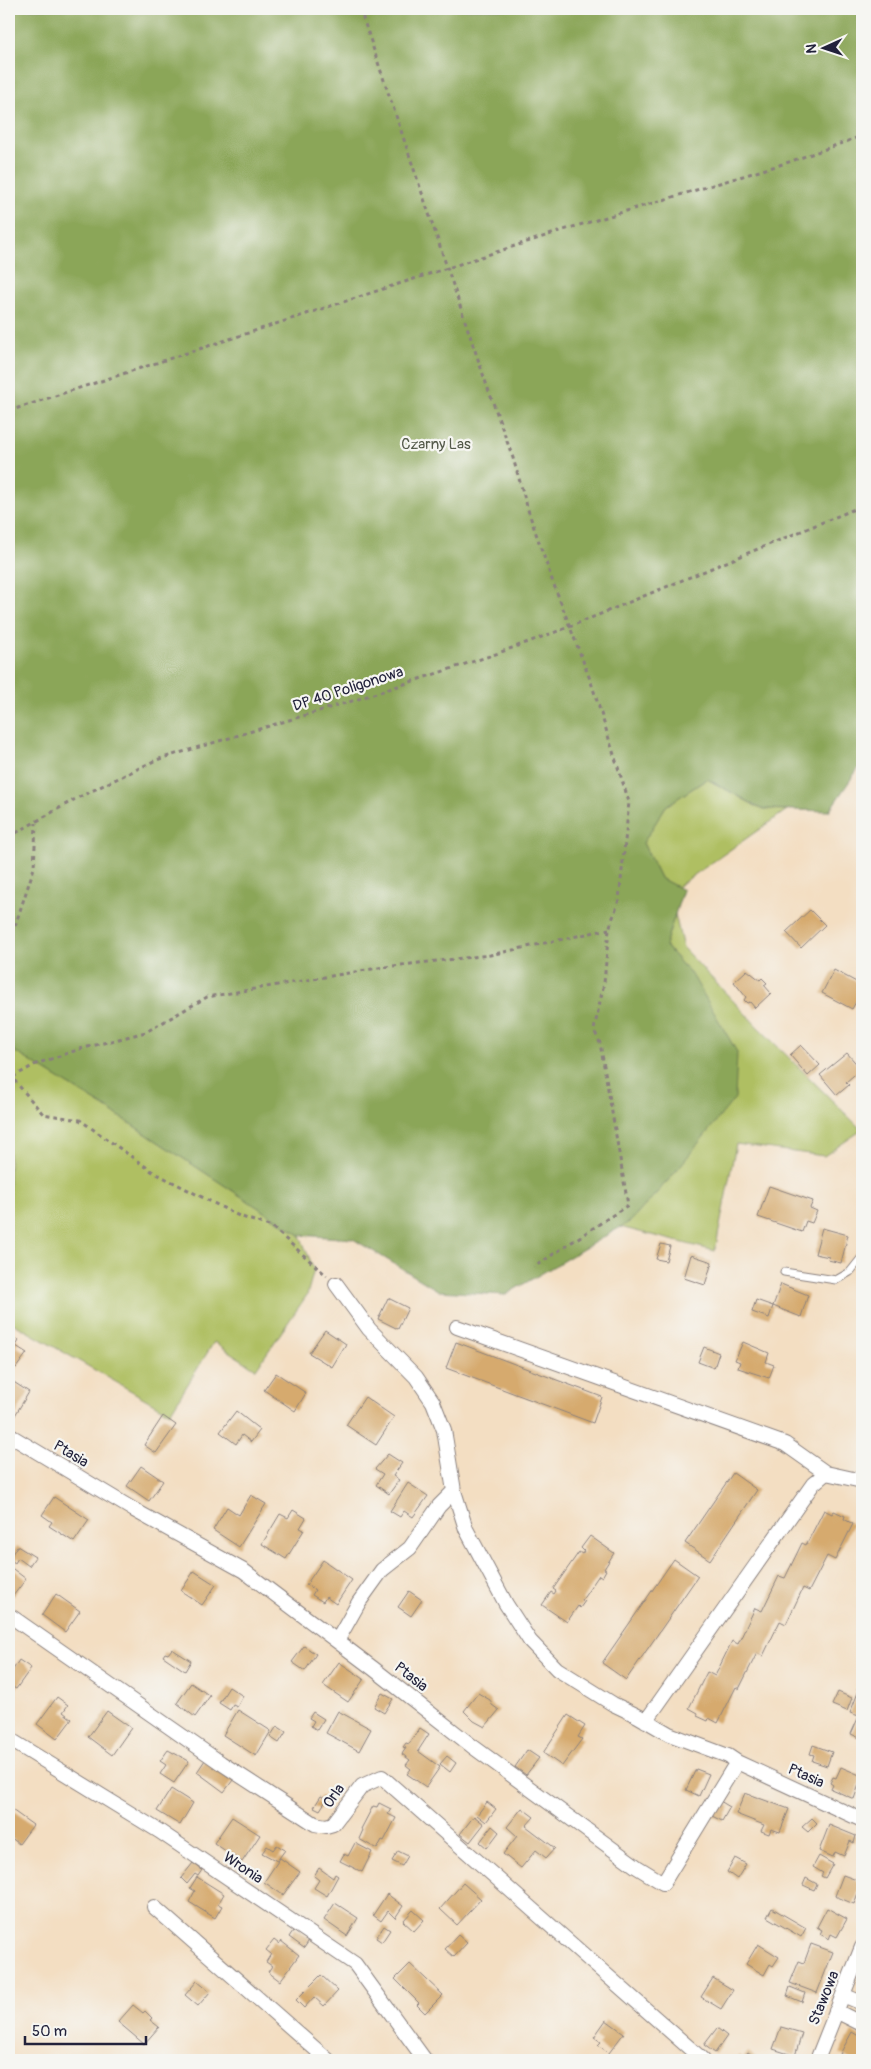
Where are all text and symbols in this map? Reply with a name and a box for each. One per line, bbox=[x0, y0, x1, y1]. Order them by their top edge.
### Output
north arrow bbox=[798, 22, 848, 72]
text: N bbox=[803, 43, 820, 54]
park label: Czarny Las bbox=[401, 435, 471, 454]
street label: DP 40 Poligonowa bbox=[290, 662, 406, 716]
street label: Ptasia bbox=[50, 1436, 92, 1472]
street label: Ptasia bbox=[390, 1658, 432, 1696]
street label: Ptasia bbox=[785, 1760, 827, 1792]
street label: Orla bbox=[319, 1780, 349, 1812]
street label: Wronia bbox=[219, 1848, 267, 1888]
street label: Stawowa bbox=[805, 1968, 843, 2028]
scale bar bbox=[25, 2014, 146, 2046]
text: 50 m bbox=[32, 2022, 67, 2041]

